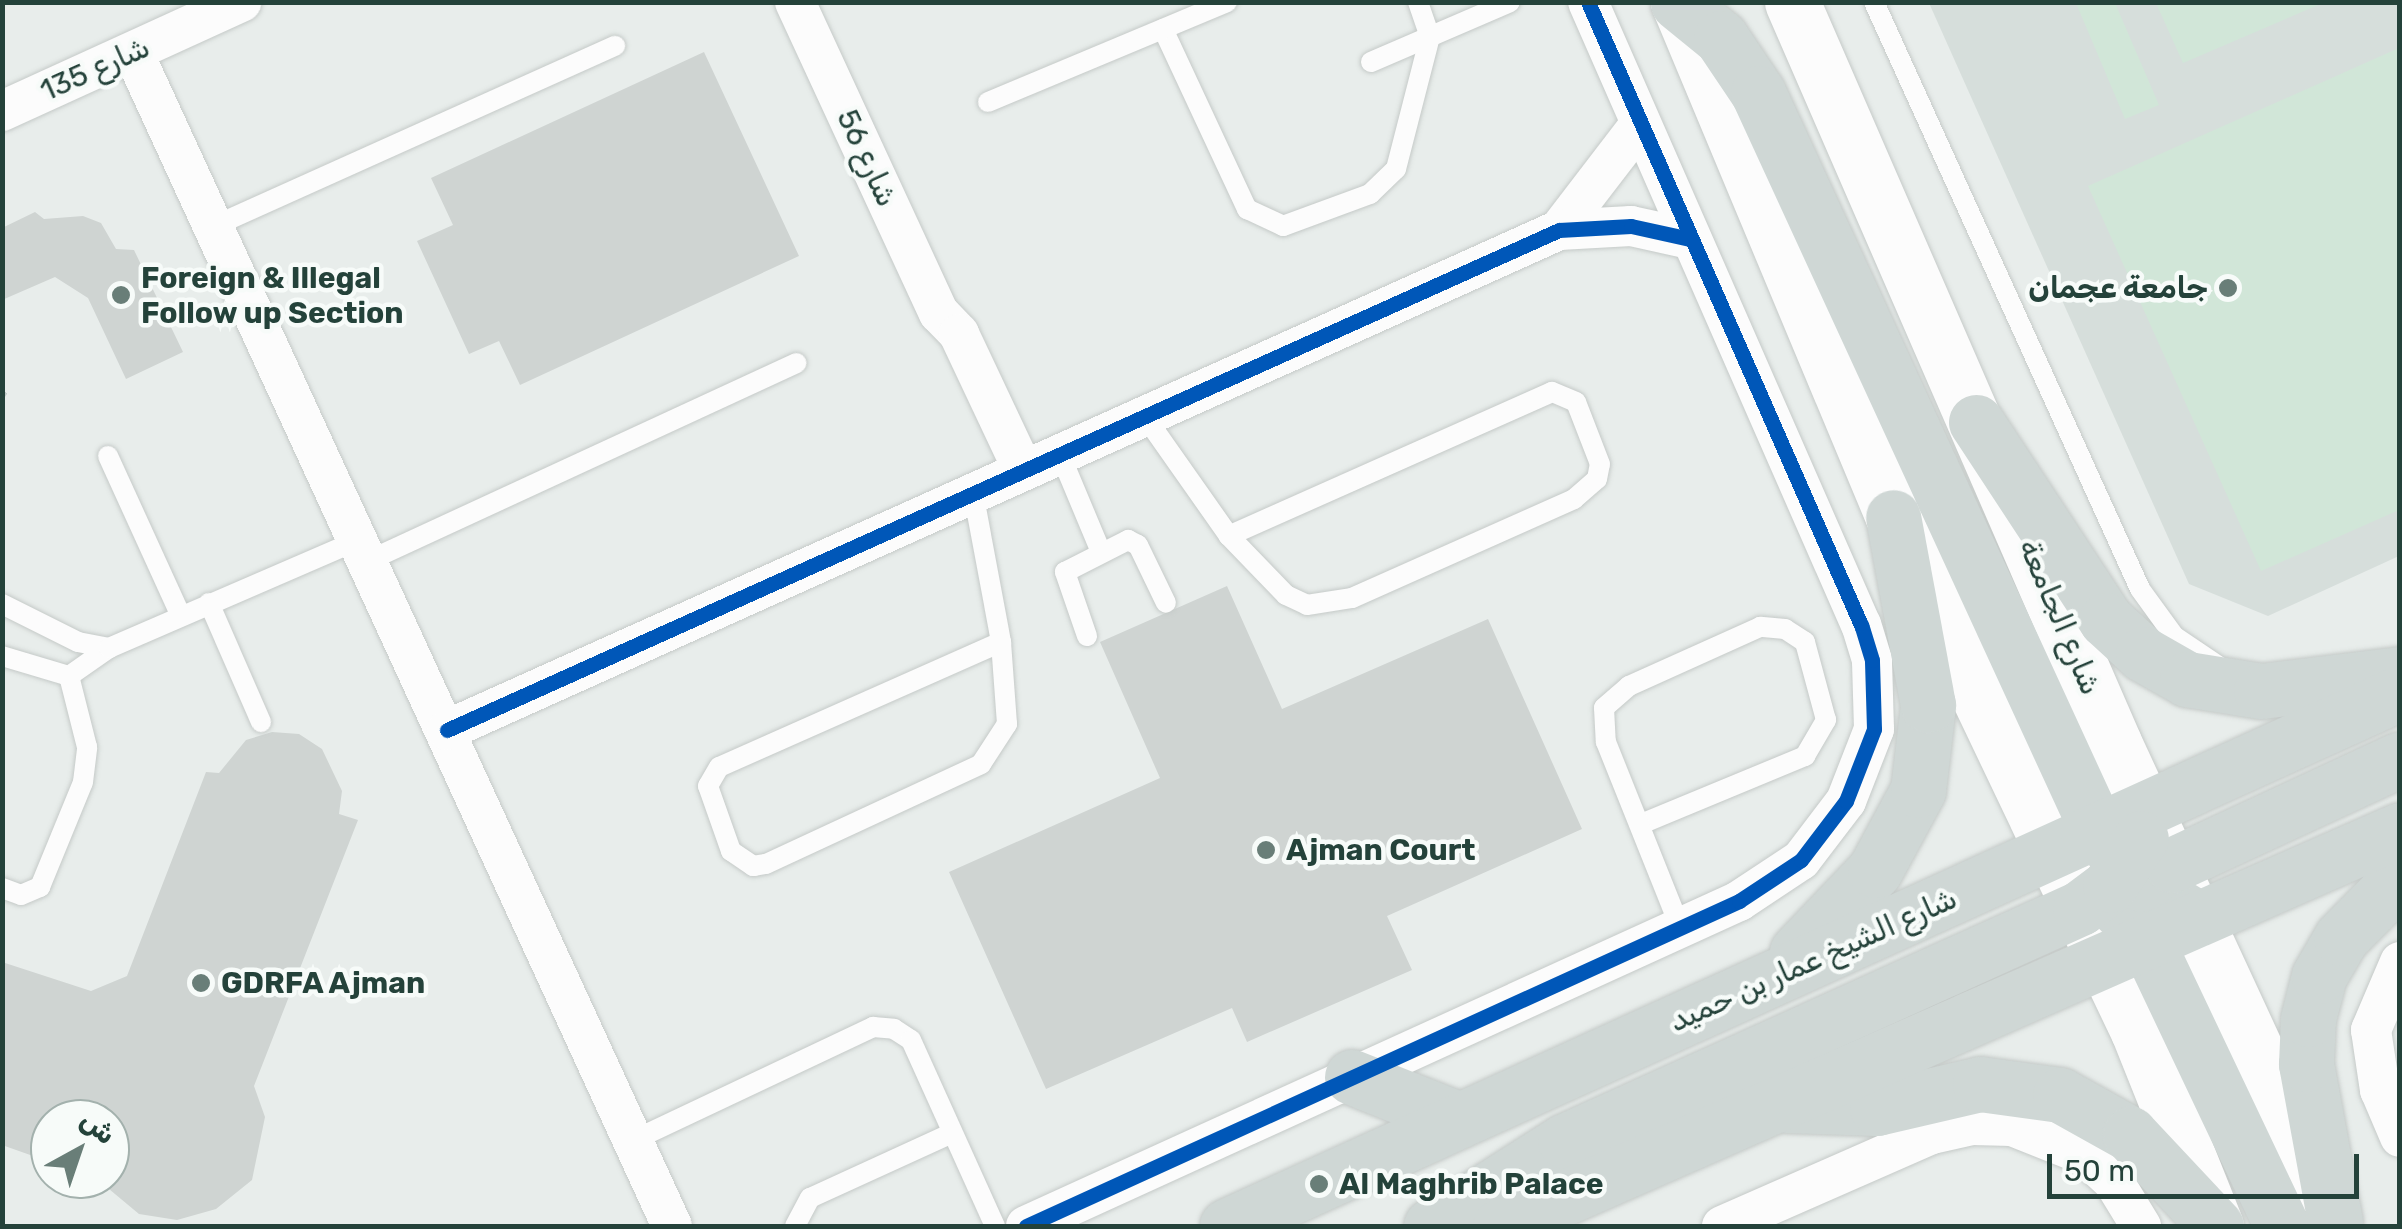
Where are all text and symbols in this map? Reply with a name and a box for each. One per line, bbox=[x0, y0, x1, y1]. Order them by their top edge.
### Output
street label: شارع 135 bbox=[35, 29, 155, 109]
street label: شارع 56 bbox=[829, 104, 905, 212]
place label: Foreign & Illegal Follow up Section bbox=[141, 260, 404, 330]
place label: جامعة عجمان bbox=[2028, 270, 2208, 306]
marker: جامعة عجمان bbox=[2217, 277, 2239, 299]
marker: Foreign & Illegal Follow up Section bbox=[110, 284, 132, 306]
street label: شارع الجامعة bbox=[2011, 534, 2109, 700]
place label: Ajman Court bbox=[1286, 832, 1475, 868]
marker: Ajman Court bbox=[1255, 839, 1277, 861]
street label: شارع الشيخ عمار بن حميد bbox=[1664, 880, 1962, 1040]
place label: GDRFA Ajman bbox=[221, 965, 427, 1001]
marker: GDRFA Ajman bbox=[190, 972, 212, 994]
north arrow bbox=[30, 1099, 130, 1199]
text: ش bbox=[74, 1103, 123, 1151]
scale bar bbox=[2052, 1134, 2364, 1196]
text: 50 m bbox=[2064, 1153, 2135, 1189]
place label: Al Maghrib Palace bbox=[1339, 1166, 1603, 1202]
marker: Al Maghrib Palace bbox=[1308, 1173, 1330, 1195]

